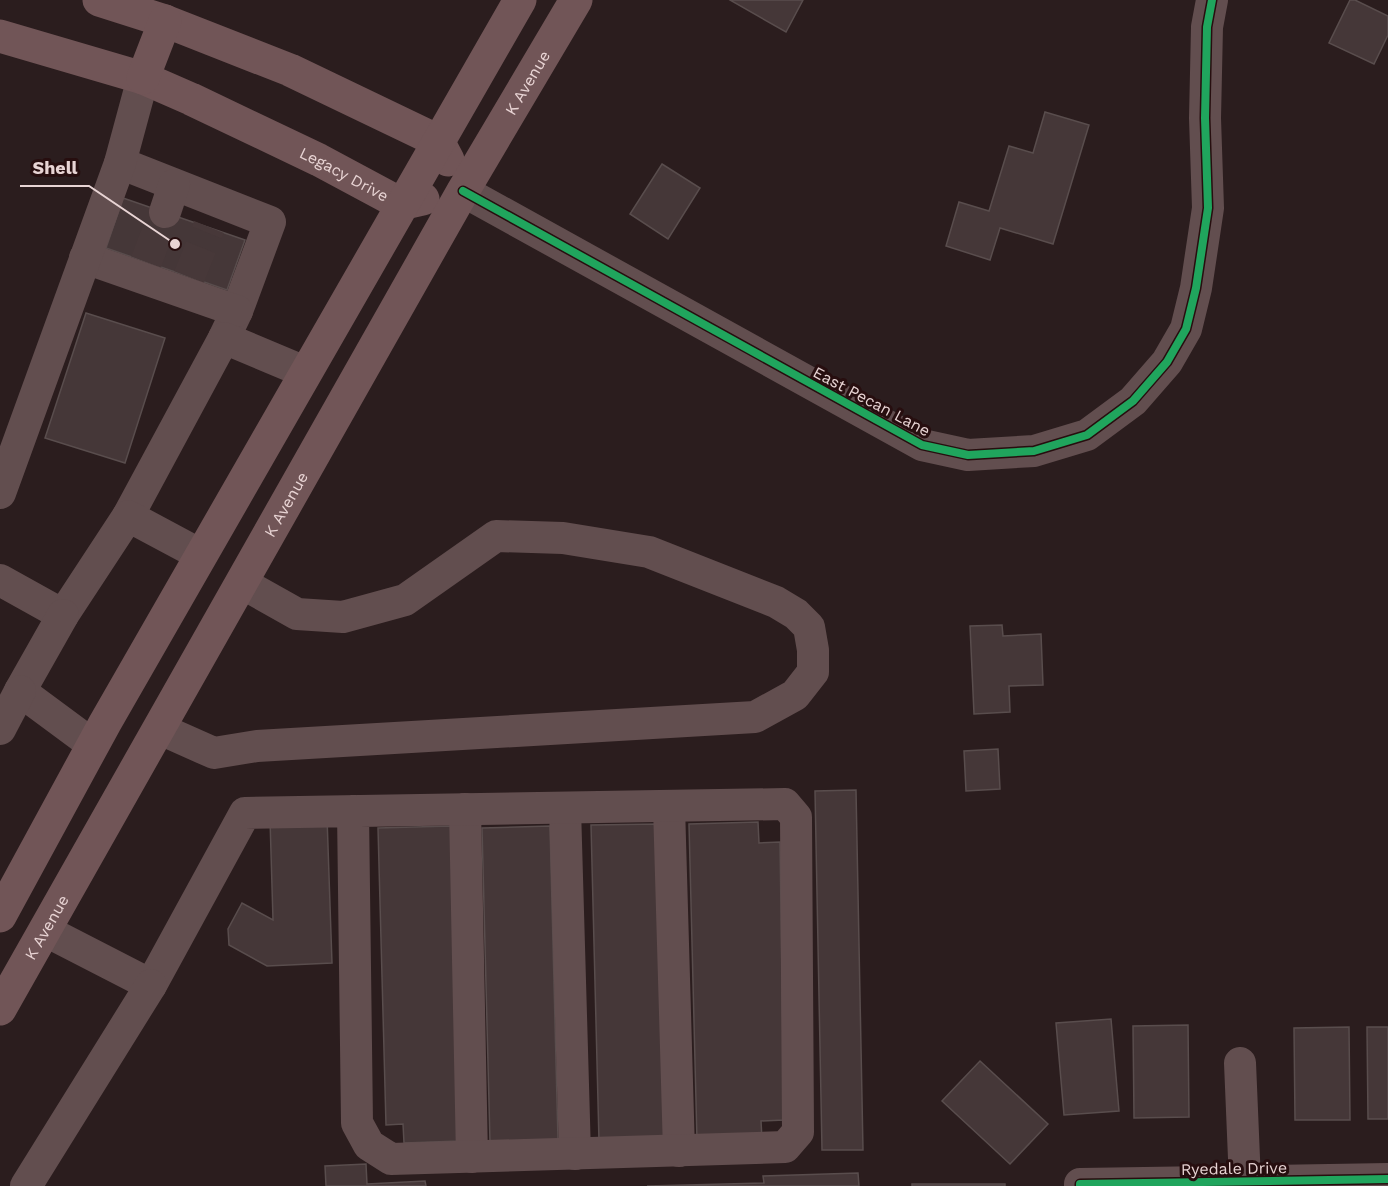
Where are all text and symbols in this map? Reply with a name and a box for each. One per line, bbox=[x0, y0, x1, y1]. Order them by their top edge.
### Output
street label: K Avenue bbox=[501, 47, 554, 118]
street label: Legacy Drive bbox=[296, 143, 392, 206]
callout: Shell bbox=[20, 150, 89, 186]
text: Shell bbox=[33, 157, 78, 178]
street label: East Pecan Lane bbox=[810, 363, 934, 440]
street label: K Avenue bbox=[260, 469, 312, 540]
street label: K Avenue bbox=[21, 892, 73, 963]
street label: Ryedale Drive bbox=[1181, 1158, 1287, 1179]

